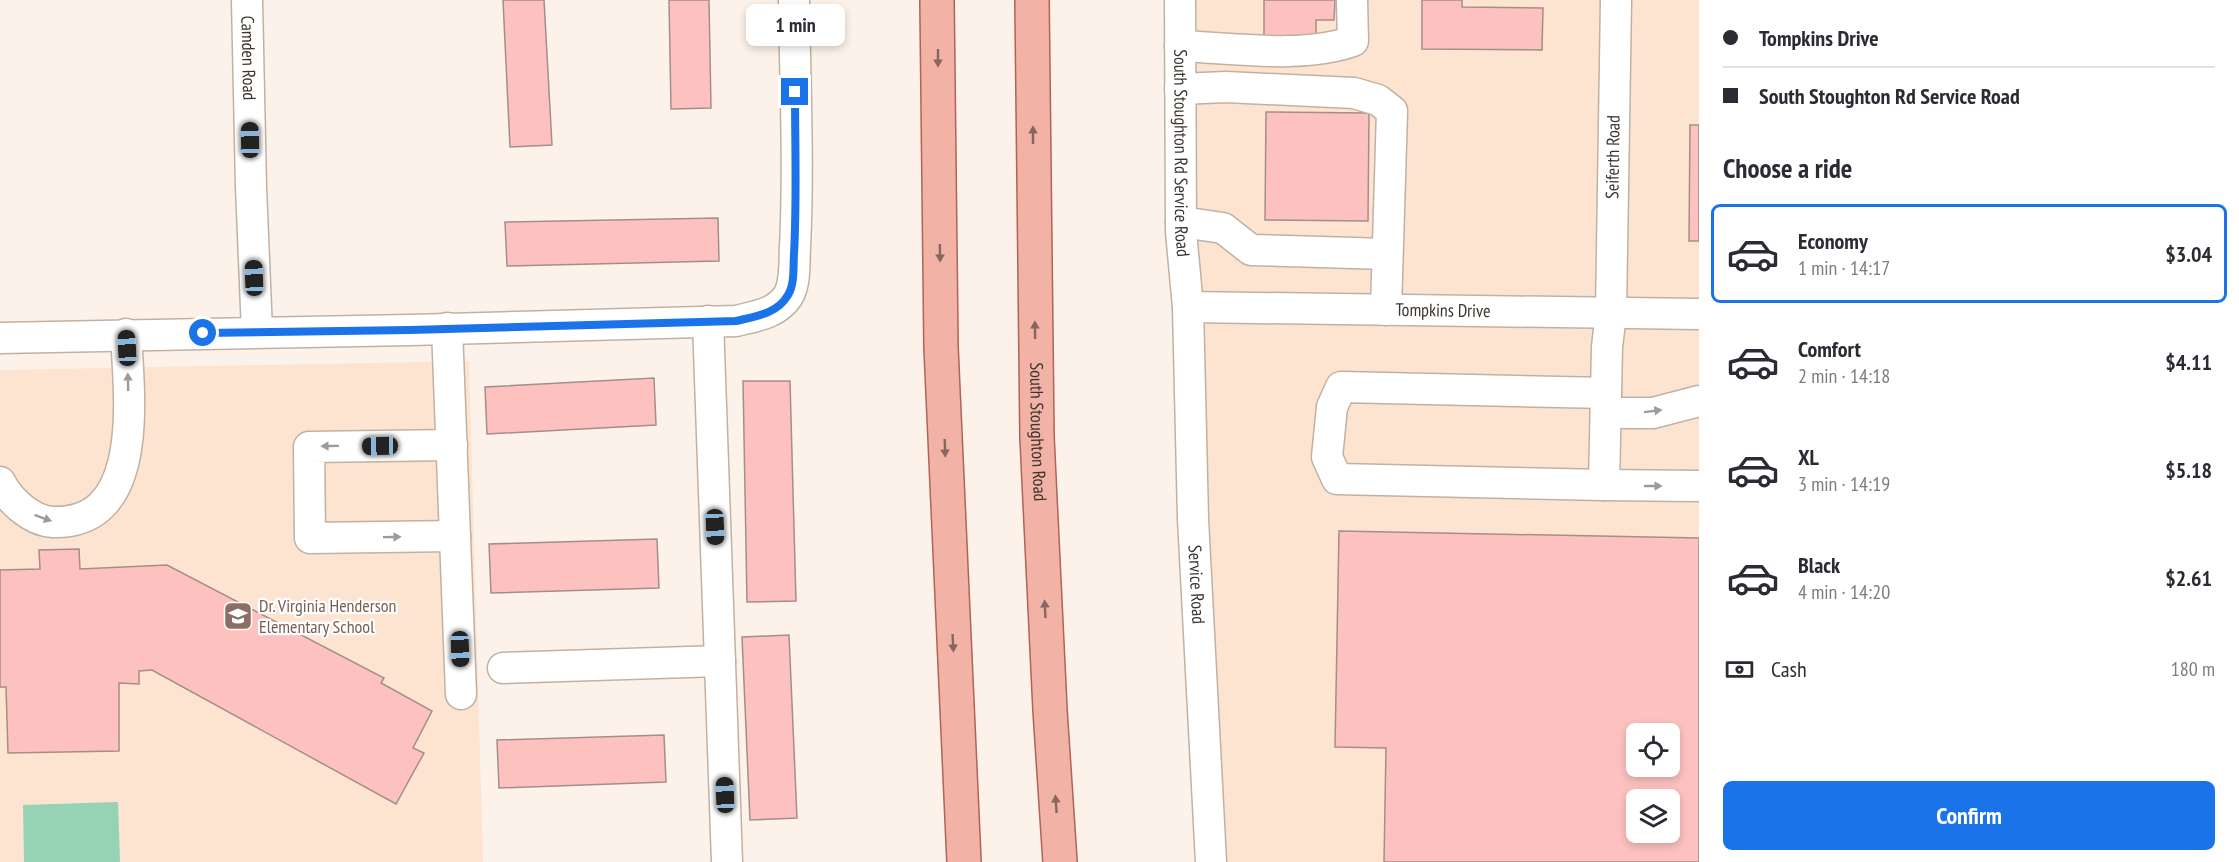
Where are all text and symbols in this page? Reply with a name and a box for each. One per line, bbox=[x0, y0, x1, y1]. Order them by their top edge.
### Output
callout: 1 min bbox=[746, 5, 844, 47]
text: 1 min bbox=[775, 12, 816, 38]
street label: Camden Road bbox=[236, 15, 261, 101]
text: Tompkins Drive bbox=[1759, 24, 1879, 52]
one-way arrow bbox=[933, 49, 943, 68]
street label: South Stoughton Rd Service Road bbox=[1169, 49, 1195, 258]
route end bbox=[781, 78, 808, 105]
text: South Stoughton Rd Service Road bbox=[1759, 82, 2020, 110]
street label: Seiferth Road bbox=[1600, 115, 1625, 199]
car bbox=[241, 122, 259, 158]
one-way arrow bbox=[1028, 126, 1038, 145]
text: Choose a ride bbox=[1723, 151, 1852, 185]
icon: car bbox=[1726, 227, 1780, 281]
text: Economy bbox=[1798, 227, 1868, 255]
text: $3.04 bbox=[2165, 240, 2212, 268]
one-way arrow bbox=[935, 244, 944, 263]
text: 1 min · 14:17 bbox=[1798, 255, 1890, 281]
car bbox=[244, 260, 264, 296]
street label: Tompkins Drive bbox=[1395, 298, 1491, 322]
route start bbox=[189, 319, 216, 346]
one-way arrow bbox=[1030, 321, 1040, 340]
car bbox=[117, 330, 137, 366]
icon: car bbox=[1726, 335, 1780, 389]
text: Comfort bbox=[1798, 335, 1861, 363]
text: $4.11 bbox=[2165, 348, 2212, 376]
street label: South Stoughton Road bbox=[1025, 362, 1052, 502]
text: 2 min · 14:18 bbox=[1798, 363, 1890, 389]
one-way arrow bbox=[123, 372, 133, 391]
one-way arrow bbox=[1644, 407, 1663, 416]
car bbox=[362, 437, 398, 455]
one-way arrow bbox=[940, 439, 950, 458]
one-way arrow bbox=[321, 442, 340, 451]
icon: car bbox=[1726, 443, 1780, 497]
text: XL bbox=[1798, 443, 1819, 471]
text: $5.18 bbox=[2165, 456, 2212, 484]
text: 3 min · 14:19 bbox=[1798, 471, 1890, 497]
one-way arrow bbox=[1643, 481, 1662, 491]
car bbox=[705, 509, 725, 545]
one-way arrow bbox=[34, 514, 52, 524]
one-way arrow bbox=[383, 532, 402, 542]
street label: Service Road bbox=[1183, 544, 1210, 625]
icon: car bbox=[1726, 551, 1780, 605]
text: Black bbox=[1798, 551, 1840, 579]
text: $2.61 bbox=[2165, 564, 2212, 592]
text: 4 min · 14:20 bbox=[1798, 579, 1890, 605]
place label: Dr. Virginia Henderson Elementary School bbox=[259, 594, 396, 638]
one-way arrow bbox=[1041, 599, 1050, 618]
school or university icon: Dr. Virginia Henderson Elementary School bbox=[222, 600, 254, 632]
car bbox=[450, 631, 470, 667]
one-way arrow bbox=[948, 634, 957, 653]
icon: cash bbox=[1723, 653, 1756, 686]
text: Cash bbox=[1771, 655, 1807, 683]
text: 180 m bbox=[2171, 656, 2215, 682]
map controls bbox=[1626, 723, 1680, 843]
button: locate bbox=[1626, 723, 1680, 777]
car bbox=[715, 777, 735, 813]
button: Confirm bbox=[1723, 781, 2215, 850]
button: layers bbox=[1626, 789, 1680, 843]
one-way arrow bbox=[1051, 794, 1061, 813]

